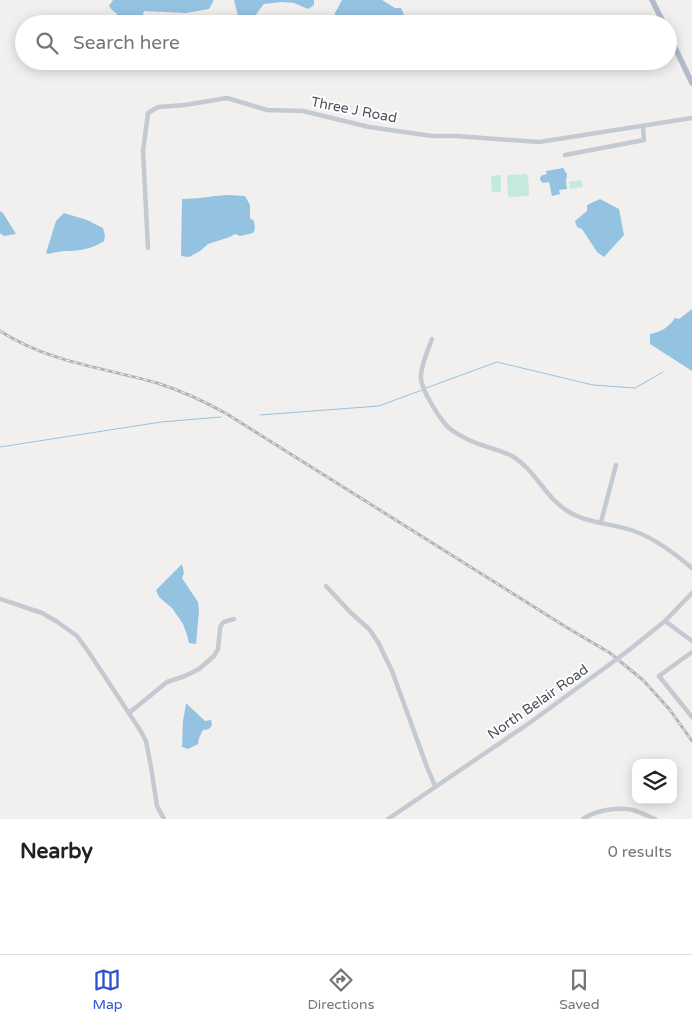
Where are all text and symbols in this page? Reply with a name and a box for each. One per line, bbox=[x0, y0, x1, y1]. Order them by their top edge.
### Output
search box bbox=[15, 15, 677, 70]
icon: search bbox=[33, 29, 61, 57]
text: Search here bbox=[73, 32, 180, 54]
street label: Three J Road bbox=[310, 93, 398, 127]
street label: North Belair Road bbox=[484, 661, 592, 743]
map controls bbox=[632, 759, 677, 804]
button: layers bbox=[632, 759, 677, 804]
text: Nearby bbox=[20, 839, 93, 864]
text: 0 results bbox=[608, 842, 672, 862]
tab: Map bbox=[92, 966, 123, 1013]
tab: Directions bbox=[307, 966, 374, 1013]
tab: Saved bbox=[559, 966, 600, 1013]

